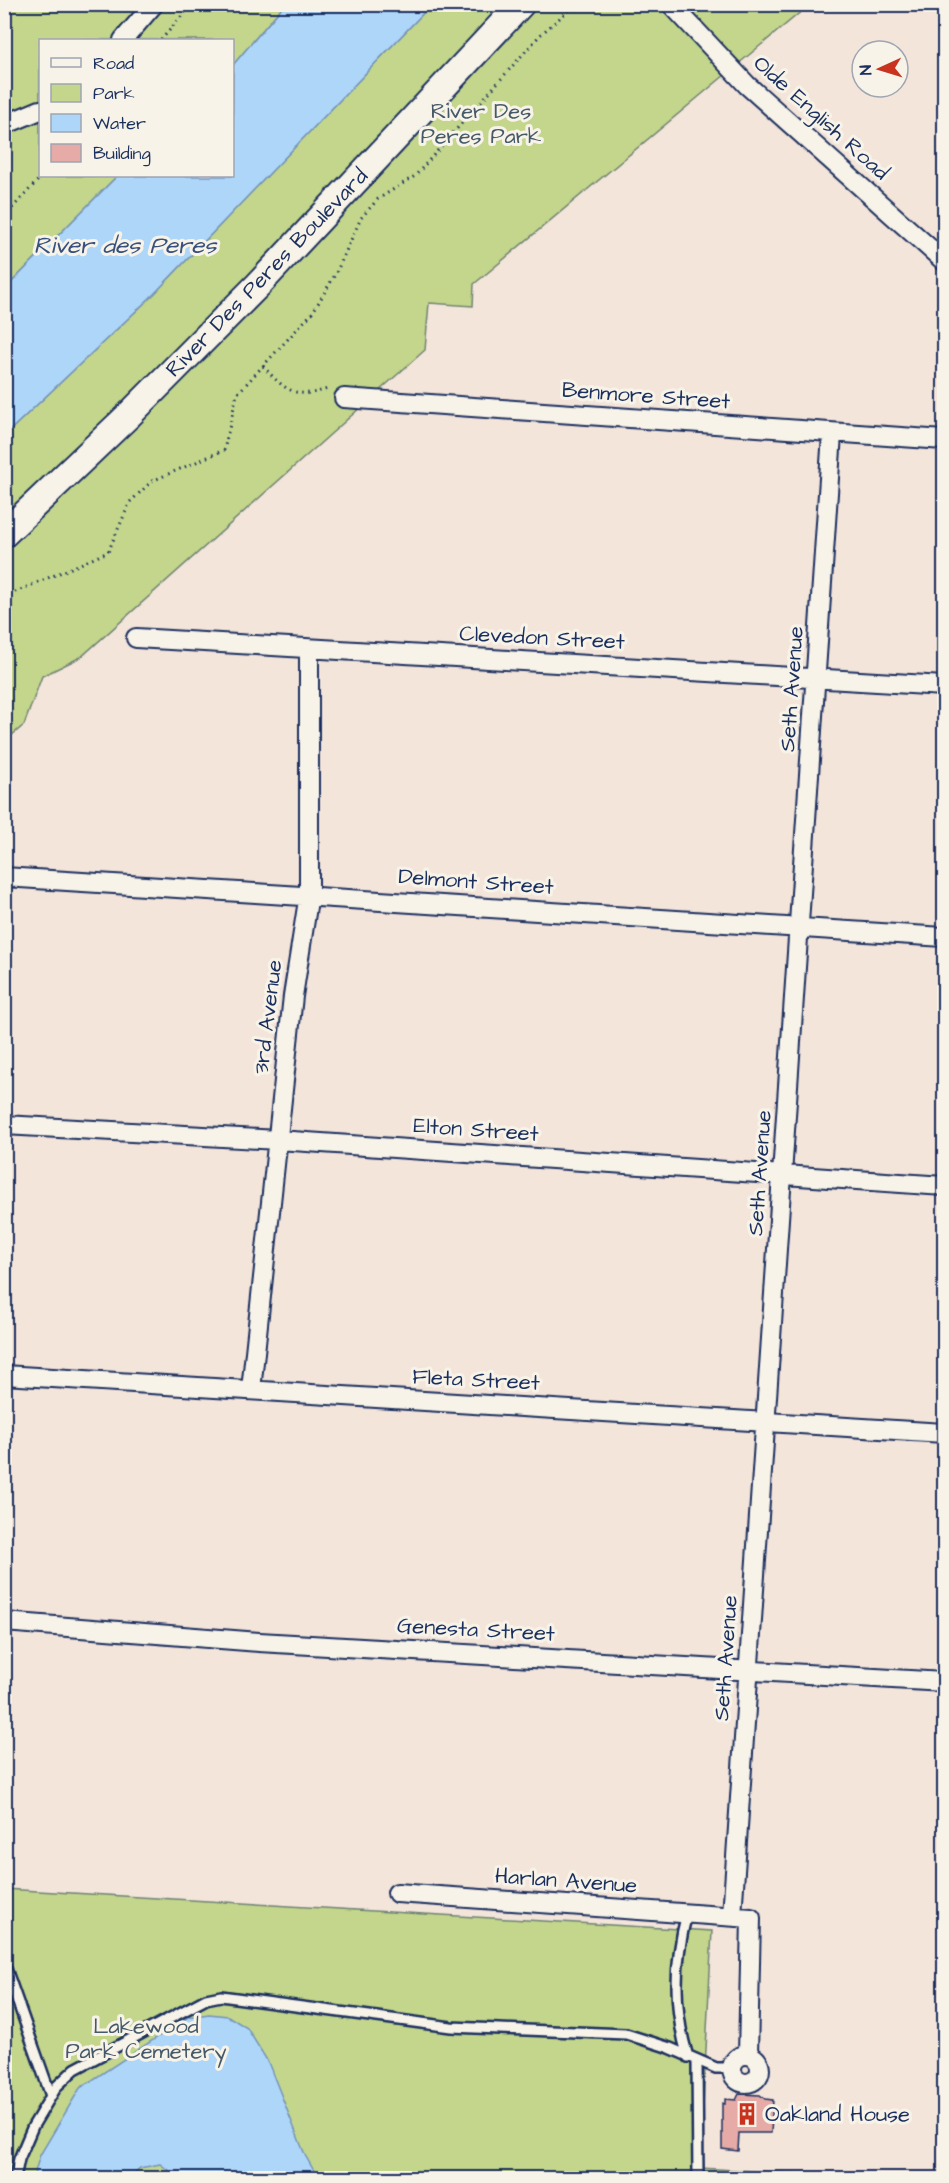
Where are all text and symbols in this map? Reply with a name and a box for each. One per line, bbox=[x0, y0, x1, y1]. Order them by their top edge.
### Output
legend bbox=[39, 39, 234, 177]
north arrow bbox=[850, 39, 910, 99]
street label: Olde English Road bbox=[745, 48, 896, 188]
text: Road bbox=[93, 51, 134, 76]
text: N bbox=[855, 64, 877, 76]
text: Park bbox=[93, 81, 135, 106]
park label: River Des Peres Park bbox=[421, 96, 542, 152]
text: Water bbox=[93, 111, 146, 136]
text: Building bbox=[93, 141, 151, 167]
street label: River Des Peres Boulevard bbox=[159, 162, 375, 384]
water label: River des Peres bbox=[34, 229, 218, 263]
street label: Benmore Street bbox=[561, 375, 731, 417]
street label: Clevedon Street bbox=[459, 618, 626, 658]
street label: Seth Avenue bbox=[772, 625, 812, 753]
street label: Delmont Street bbox=[397, 861, 555, 903]
street label: 3rd Avenue bbox=[246, 958, 290, 1076]
street label: Seth Avenue bbox=[740, 1109, 780, 1237]
street label: Elton Street bbox=[412, 1110, 540, 1150]
street label: Fleta Street bbox=[412, 1361, 541, 1399]
street label: Seth Avenue bbox=[706, 1594, 746, 1722]
street label: Genesta Street bbox=[396, 1610, 556, 1650]
street label: Harlan Avenue bbox=[494, 1861, 638, 1901]
park label: Lakewood Park Cemetery bbox=[65, 2011, 227, 2068]
place label: Oakland House bbox=[765, 2099, 910, 2130]
building icon: Oakland House bbox=[734, 2101, 760, 2127]

